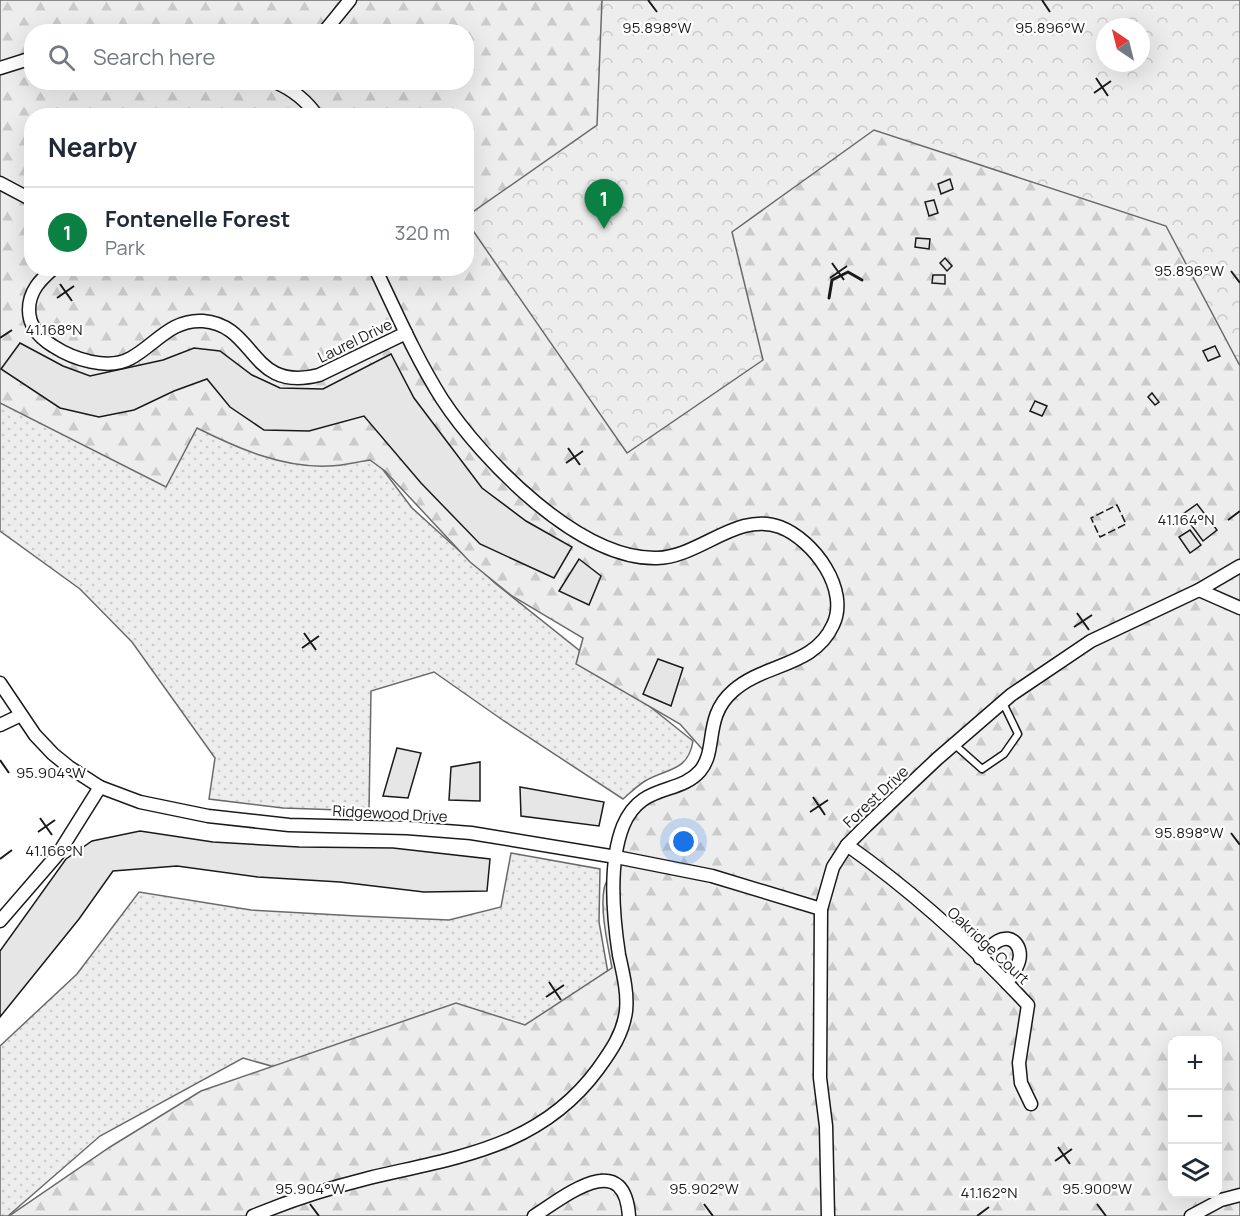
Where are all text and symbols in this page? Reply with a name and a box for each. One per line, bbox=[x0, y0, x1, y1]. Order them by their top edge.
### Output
text: 95.898°W bbox=[622, 17, 692, 38]
text: 95.896°W bbox=[1015, 17, 1085, 38]
north arrow bbox=[1096, 18, 1150, 72]
search box bbox=[24, 24, 474, 90]
icon: search bbox=[45, 41, 78, 74]
text: Search here bbox=[93, 42, 215, 72]
text: Nearby bbox=[48, 129, 137, 165]
pin: 1 bbox=[584, 180, 624, 229]
text: Fontenelle Forest bbox=[105, 204, 290, 234]
text: 1 bbox=[63, 219, 72, 246]
text: 320 m bbox=[394, 219, 450, 246]
text: Park bbox=[105, 234, 145, 261]
text: 95.896°W bbox=[1154, 260, 1224, 281]
street label: Laurel Drive bbox=[314, 313, 396, 368]
text: 41.168°N bbox=[26, 319, 82, 340]
text: 41.164°N bbox=[1157, 509, 1215, 530]
street label: Forest Drive bbox=[838, 761, 913, 832]
text: 95.904°W bbox=[16, 762, 86, 783]
street label: Ridgewood Drive bbox=[332, 800, 448, 827]
text: 95.898°W bbox=[1154, 822, 1224, 843]
your location bbox=[669, 827, 698, 856]
text: 41.166°N bbox=[25, 840, 83, 861]
street label: Oakridge Court bbox=[943, 902, 1034, 989]
map controls bbox=[1168, 1036, 1222, 1198]
button: + bbox=[1168, 1036, 1222, 1090]
button: − bbox=[1168, 1090, 1222, 1144]
button: layers bbox=[1168, 1144, 1222, 1198]
text: 95.904°W bbox=[275, 1178, 345, 1199]
text: 95.902°W bbox=[669, 1178, 739, 1199]
text: 95.900°W bbox=[1062, 1178, 1132, 1199]
text: 41.162°N bbox=[961, 1182, 1017, 1203]

